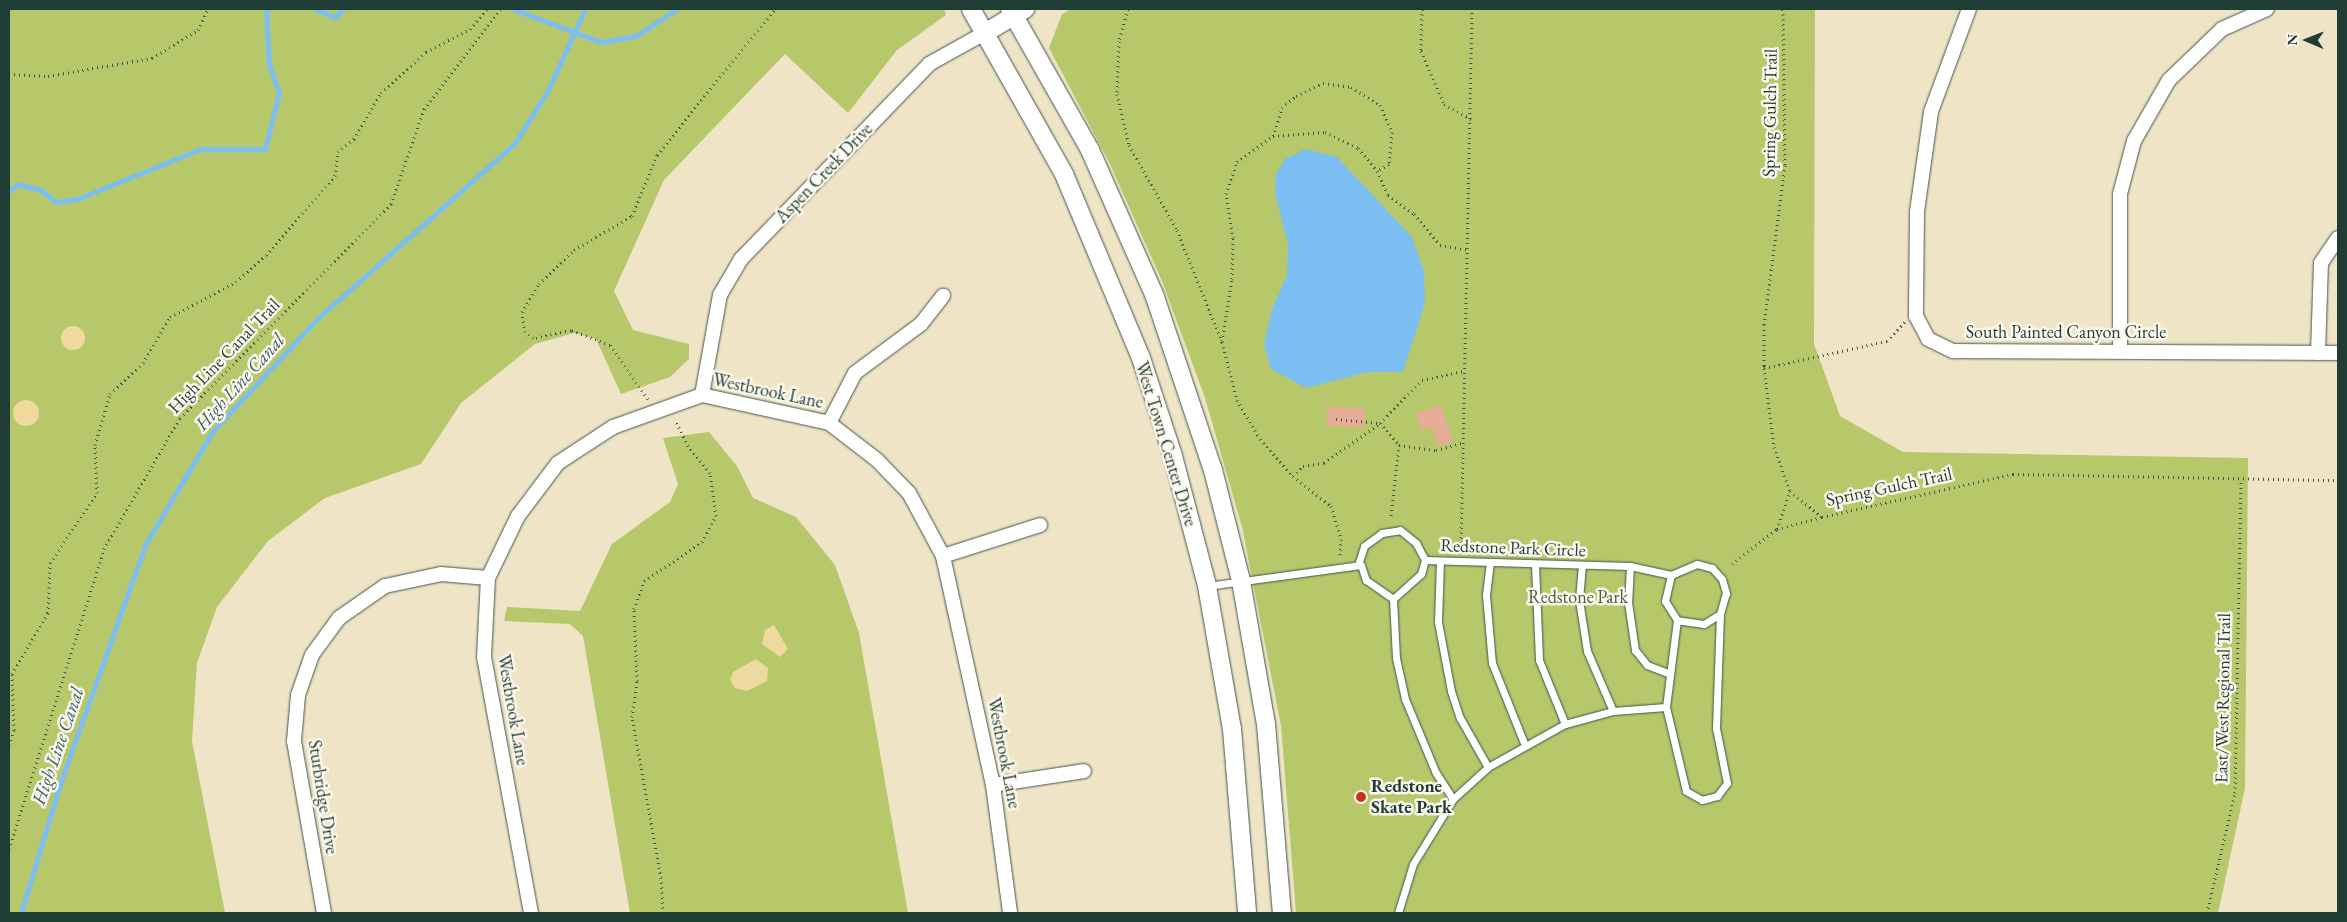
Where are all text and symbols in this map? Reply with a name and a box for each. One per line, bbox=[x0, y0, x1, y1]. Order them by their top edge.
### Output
north arrow bbox=[2282, 15, 2332, 65]
text: N bbox=[2283, 34, 2301, 46]
street label: Spring Gulch Trail bbox=[1758, 49, 1782, 177]
street label: Aspen Creek Drive bbox=[771, 118, 877, 228]
street label: High Line Canal Trail bbox=[164, 294, 284, 418]
street label: South Painted Canyon Circle bbox=[1966, 321, 2166, 343]
water label: High Line Canal bbox=[191, 329, 289, 435]
street label: West Town Center Drive bbox=[1131, 359, 1201, 529]
street label: Westbrook Lane bbox=[711, 369, 825, 413]
street label: Spring Gulch Trail bbox=[1824, 463, 1954, 511]
street label: Redstone Park Circle bbox=[1440, 535, 1586, 561]
park label: Redstone Park bbox=[1528, 586, 1628, 608]
street label: East/West Regional Trail bbox=[2211, 613, 2235, 783]
street label: Westbrook Lane bbox=[493, 653, 533, 767]
water label: High Line Canal bbox=[27, 684, 89, 808]
street label: Westbrook Lane bbox=[983, 696, 1025, 810]
street label: Sturbridge Drive bbox=[303, 738, 343, 856]
place label: Redstone Skate Park bbox=[1371, 776, 1452, 819]
marker: Redstone Skate Park bbox=[1355, 791, 1367, 803]

